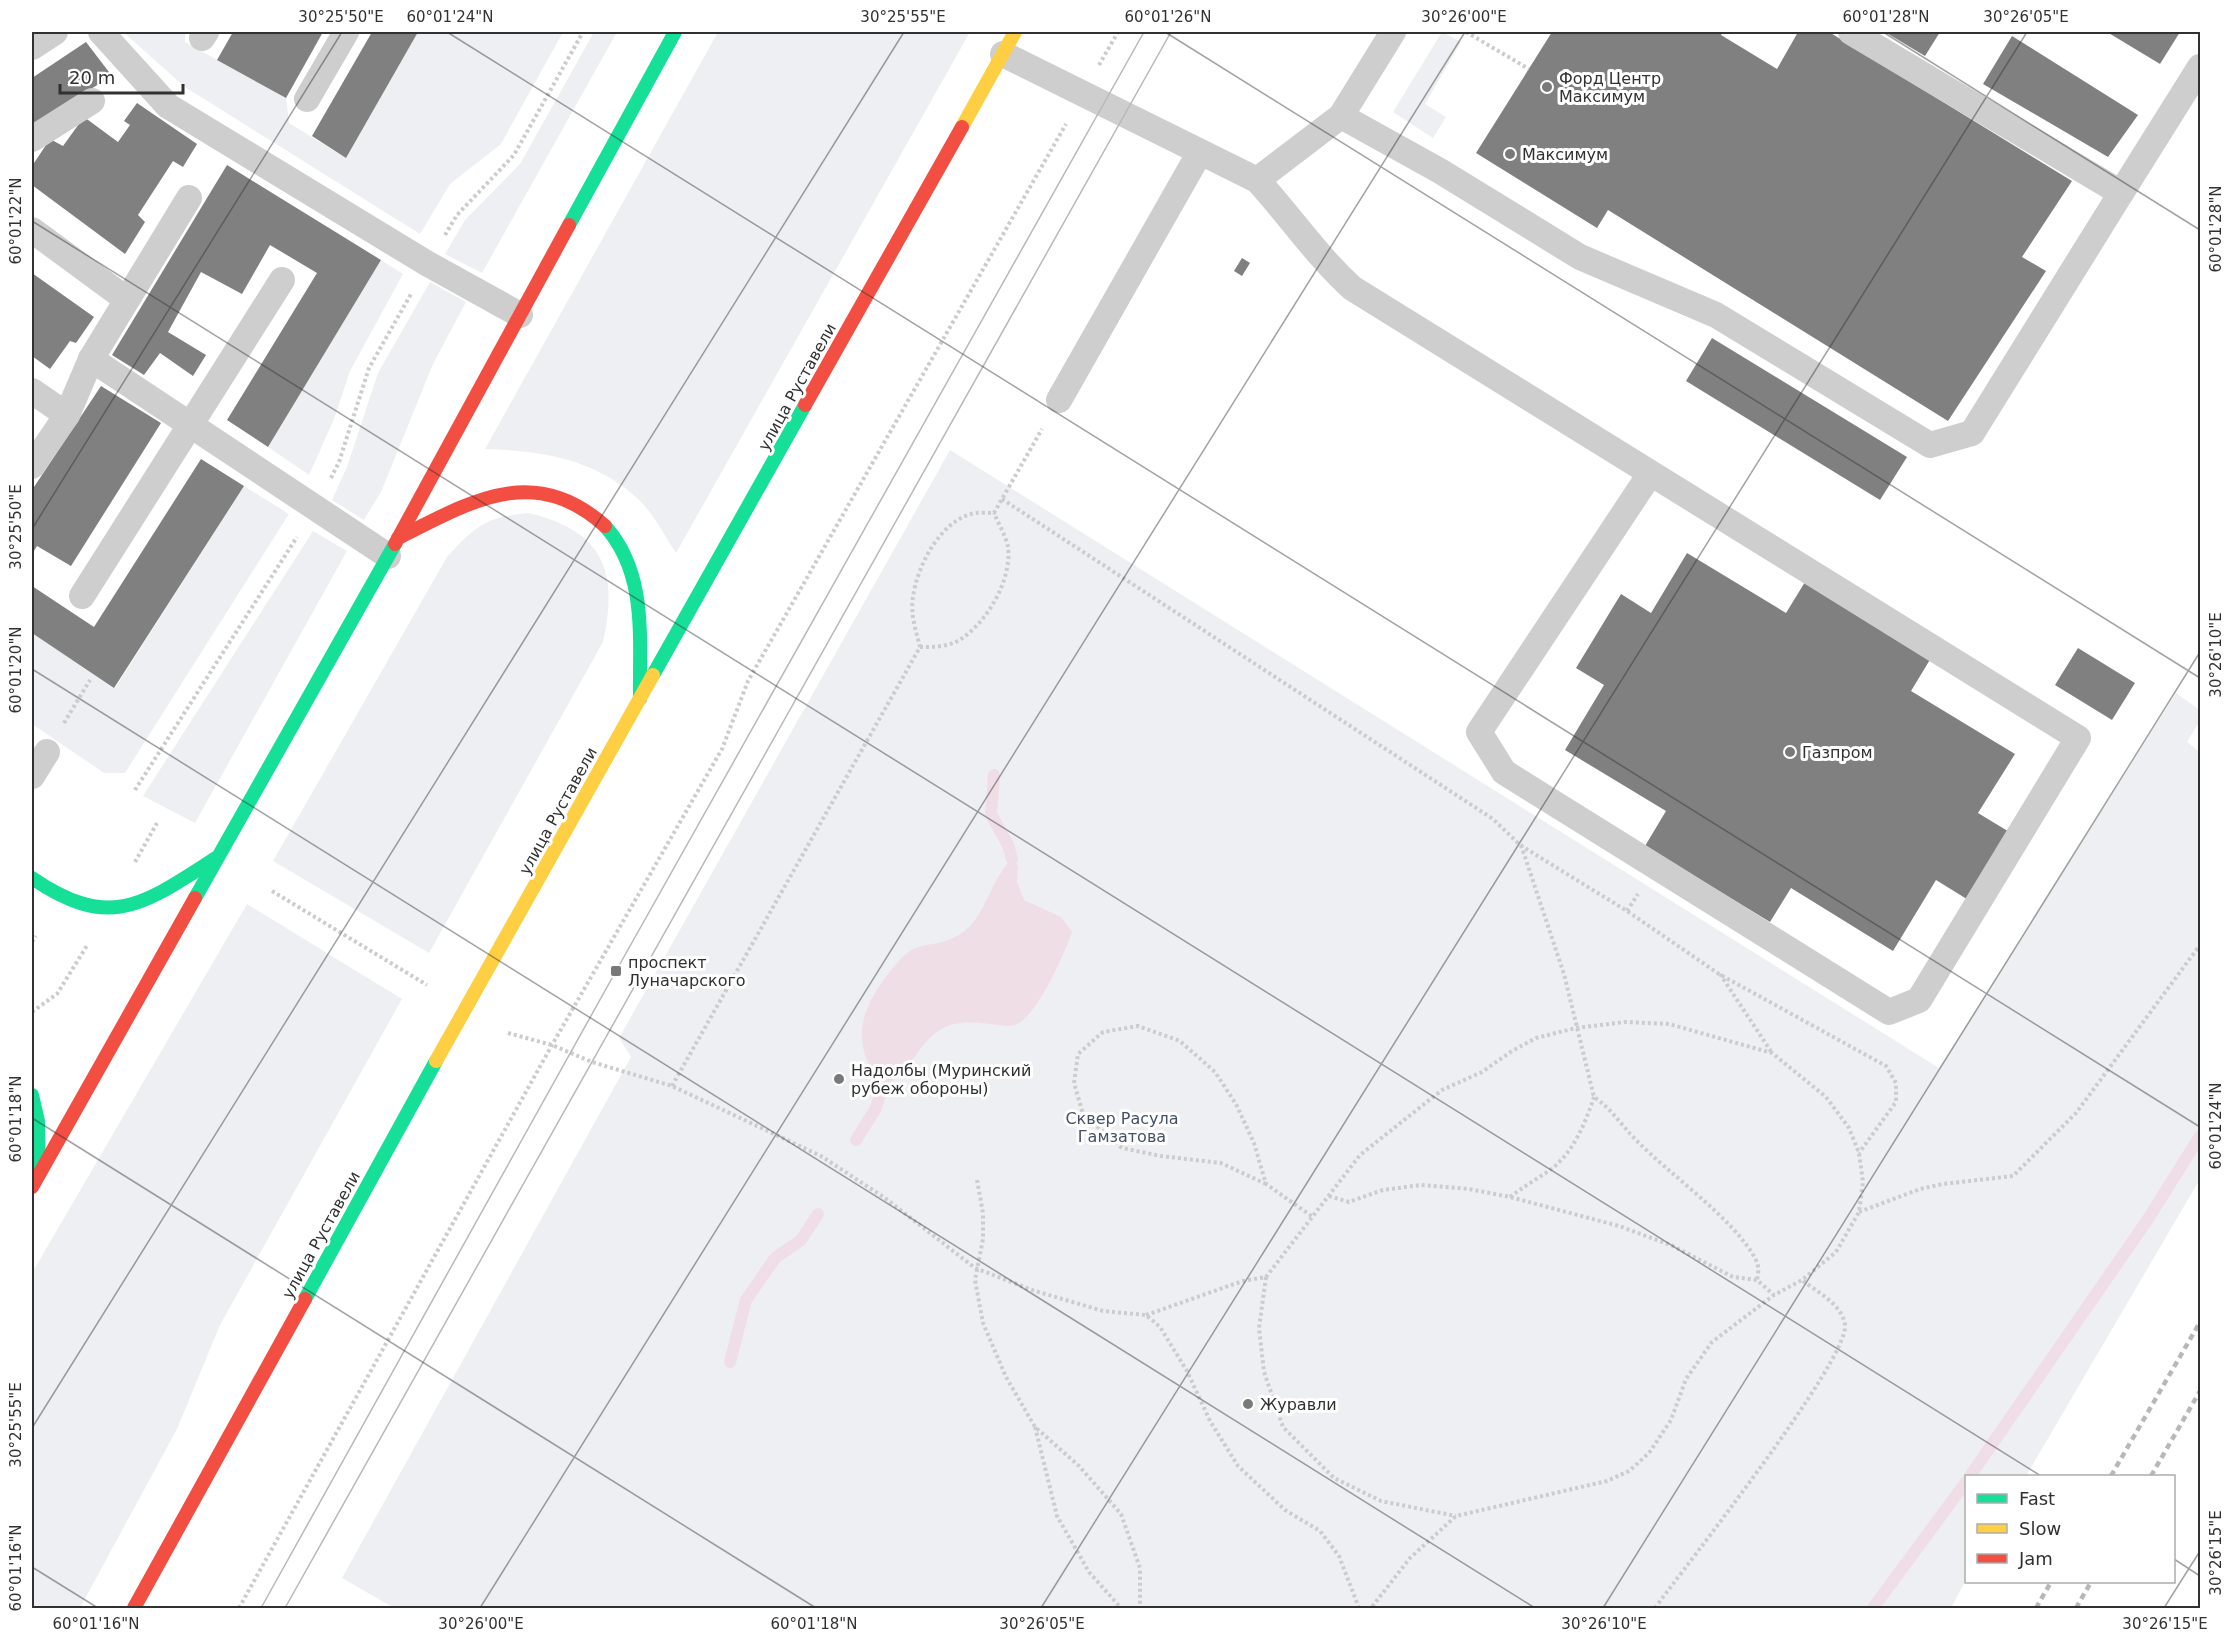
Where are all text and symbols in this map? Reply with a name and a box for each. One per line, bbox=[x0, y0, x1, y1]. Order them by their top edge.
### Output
text: 30°25'50"E bbox=[298, 8, 384, 26]
text: 60°01'24"N bbox=[406, 8, 494, 26]
text: 30°25'55"E bbox=[860, 8, 946, 26]
text: 60°01'26"N bbox=[1124, 8, 1212, 26]
text: 30°26'00"E bbox=[1421, 8, 1507, 26]
text: 60°01'28"N bbox=[1842, 8, 1930, 26]
text: 30°26'05"E bbox=[1983, 8, 2069, 26]
scale bar bbox=[60, 57, 183, 95]
text: 20 m bbox=[69, 67, 115, 88]
place label: Форд Центр Максимум bbox=[1559, 69, 1661, 106]
marker: Форд Центр Максимум bbox=[1540, 80, 1554, 94]
place label: Максимум bbox=[1522, 145, 1608, 164]
marker: Максимум bbox=[1503, 147, 1517, 161]
text: 60°01'22"N bbox=[7, 177, 25, 265]
text: 60°01'28"N bbox=[2207, 185, 2225, 273]
street label: улица Руставели bbox=[754, 320, 840, 454]
text: 30°25'50"E bbox=[7, 484, 25, 570]
text: 30°26'10"E bbox=[2207, 612, 2225, 698]
text: 60°01'20"N bbox=[7, 626, 25, 714]
place label: Газпром bbox=[1802, 743, 1873, 762]
street label: улица Руставели bbox=[515, 744, 601, 878]
marker: Газпром bbox=[1783, 745, 1797, 759]
place label: проспект Луначарского bbox=[628, 953, 746, 990]
marker: проспект Луначарского bbox=[609, 964, 623, 978]
place label: Надолбы (Муринский рубеж обороны) bbox=[851, 1061, 1031, 1098]
marker: Надолбы (Муринский рубеж обороны) bbox=[832, 1072, 846, 1086]
text: 60°01'18"N bbox=[7, 1075, 25, 1163]
text: 60°01'24"N bbox=[2207, 1082, 2225, 1170]
park label: Сквер Расула Гамзатова bbox=[1065, 1109, 1179, 1146]
street label: улица Руставели bbox=[278, 1168, 364, 1302]
text: 30°25'55"E bbox=[7, 1382, 25, 1468]
place label: Журавли bbox=[1260, 1395, 1337, 1414]
marker: Журавли bbox=[1241, 1397, 1255, 1411]
legend bbox=[1965, 1475, 2175, 1583]
text: Fast bbox=[2019, 1488, 2055, 1509]
text: 30°26'15"E bbox=[2207, 1510, 2225, 1596]
text: Slow bbox=[2019, 1518, 2061, 1539]
text: 60°01'16"N bbox=[7, 1524, 25, 1612]
text: Jam bbox=[2018, 1548, 2053, 1569]
text: 60°01'16"N bbox=[52, 1615, 140, 1633]
text: 30°26'00"E bbox=[438, 1615, 524, 1633]
text: 60°01'18"N bbox=[770, 1615, 858, 1633]
text: 30°26'05"E bbox=[999, 1615, 1085, 1633]
text: 30°26'10"E bbox=[1561, 1615, 1647, 1633]
text: 30°26'15"E bbox=[2122, 1615, 2208, 1633]

